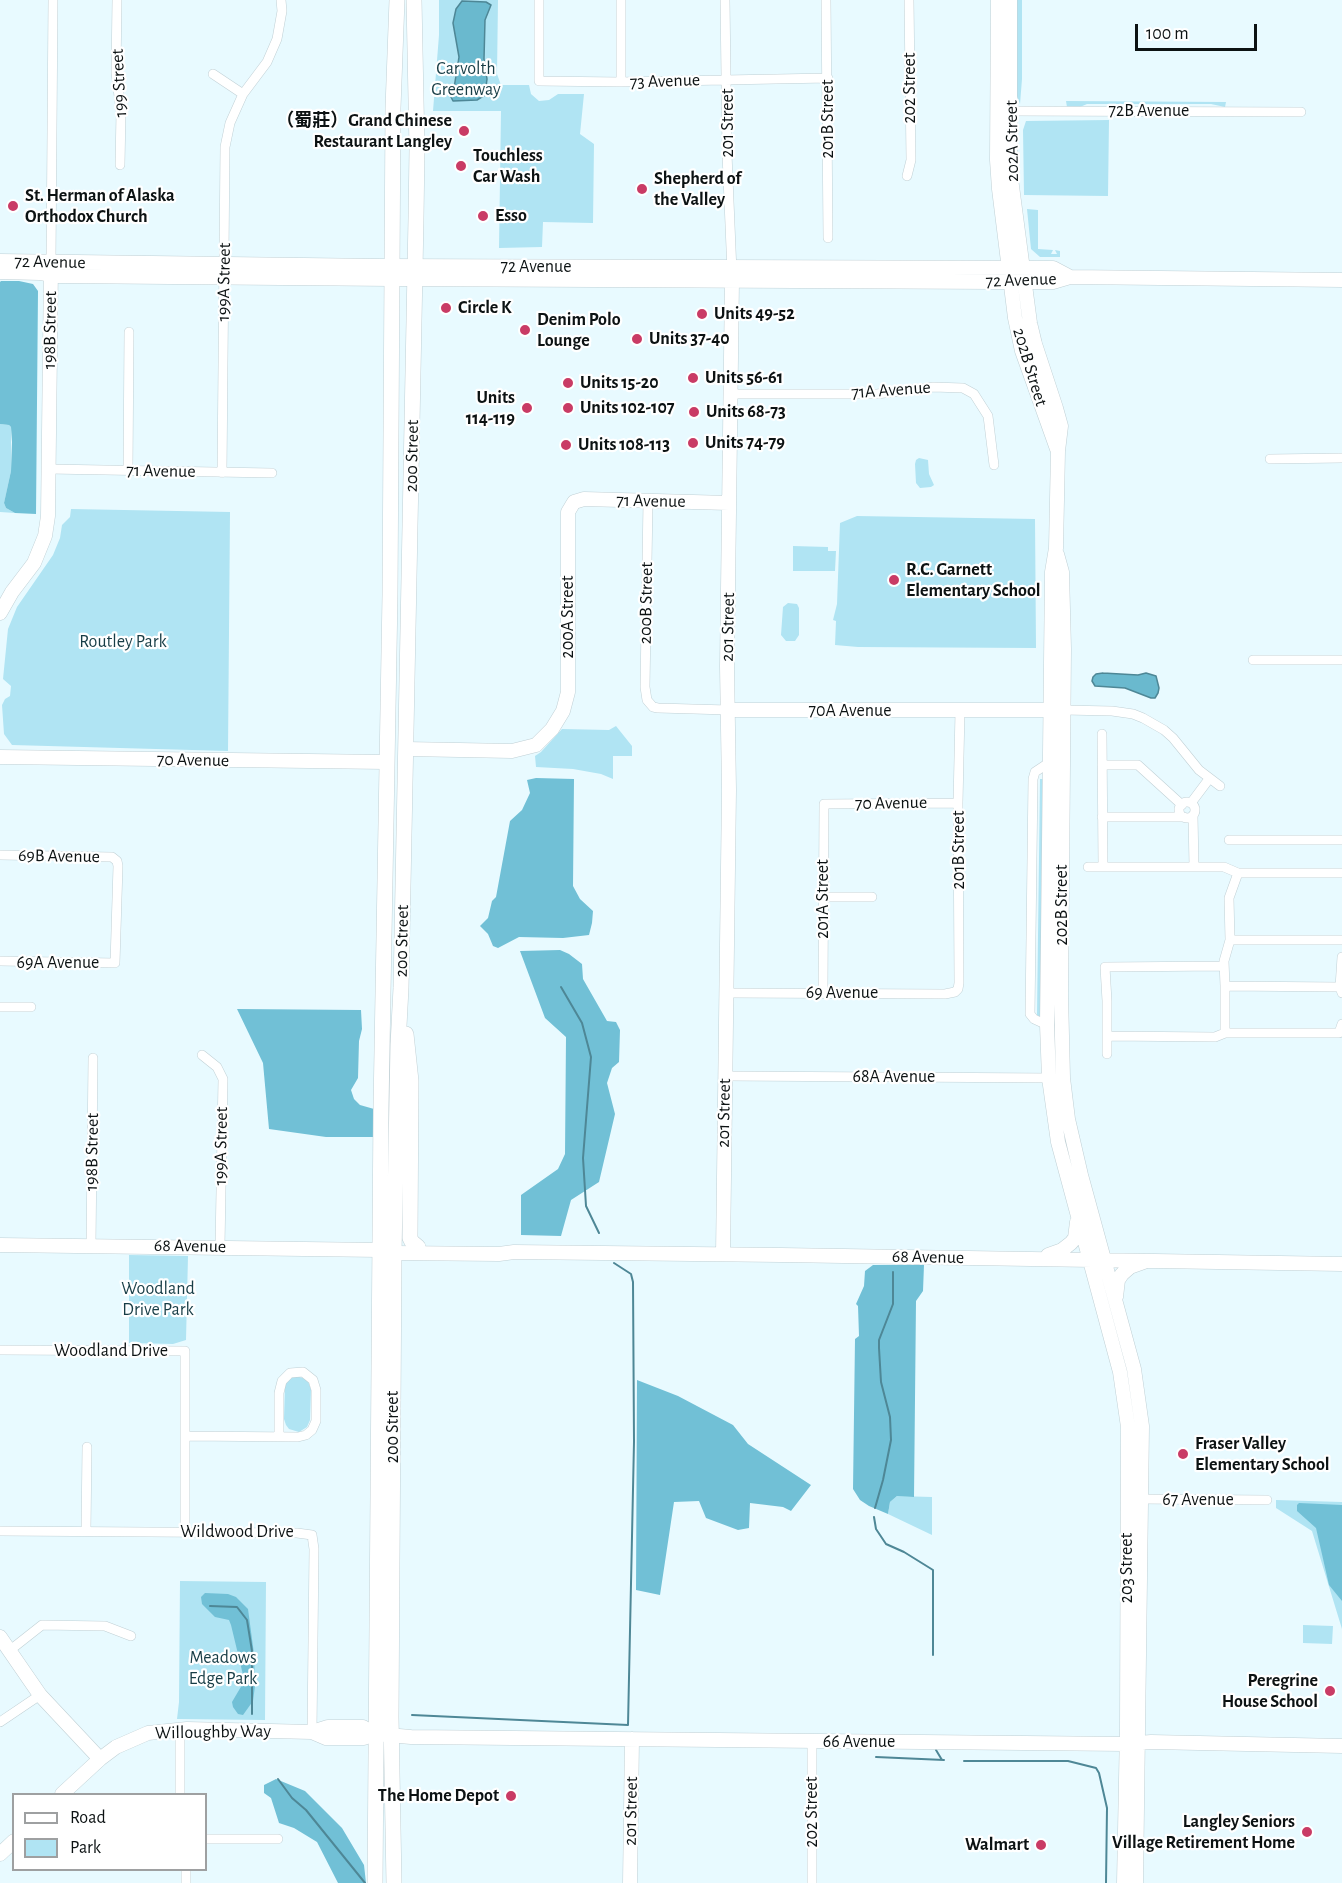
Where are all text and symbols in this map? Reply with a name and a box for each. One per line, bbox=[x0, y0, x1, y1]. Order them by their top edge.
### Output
scale bar bbox=[1138, 12, 1260, 50]
text: 100 m bbox=[1146, 25, 1189, 43]
street label: 199 Street bbox=[106, 48, 132, 118]
street label: 202 Street bbox=[899, 52, 921, 124]
park label: Carvolth Greenway bbox=[431, 58, 501, 100]
street label: 73 Avenue bbox=[629, 69, 701, 93]
street label: 201B Street bbox=[817, 80, 839, 158]
street label: 201 Street bbox=[717, 88, 739, 158]
street label: 202A Street bbox=[1000, 100, 1024, 182]
street label: 72B Avenue bbox=[1109, 100, 1189, 122]
place label: （蜀莊）Grand Chinese Restaurant Langley bbox=[276, 110, 452, 152]
marker: （蜀莊）Grand Chinese Restaurant Langley bbox=[457, 124, 471, 138]
place label: Touchless Car Wash bbox=[473, 145, 543, 188]
marker: Touchless Car Wash bbox=[454, 159, 468, 173]
place label: Shepherd of the Valley bbox=[654, 168, 741, 210]
marker: Shepherd of the Valley bbox=[635, 182, 649, 196]
place label: St. Herman of Alaska Orthodox Church bbox=[25, 185, 175, 228]
marker: St. Herman of Alaska Orthodox Church bbox=[6, 199, 20, 213]
place label: Esso bbox=[495, 205, 527, 227]
marker: Esso bbox=[476, 209, 490, 223]
street label: 199A Street bbox=[213, 242, 235, 322]
street label: 72 Avenue bbox=[14, 251, 86, 273]
street label: 72 Avenue bbox=[500, 256, 572, 278]
street label: 72 Avenue bbox=[985, 268, 1057, 292]
street label: 198B Street bbox=[39, 291, 61, 369]
place label: Circle K bbox=[458, 297, 512, 319]
marker: Circle K bbox=[439, 301, 453, 315]
place label: Units 49-52 bbox=[714, 303, 795, 325]
marker: Units 49-52 bbox=[695, 307, 709, 321]
place label: Denim Polo Lounge bbox=[537, 309, 621, 352]
marker: Denim Polo Lounge bbox=[518, 323, 532, 337]
street label: 202B Street bbox=[1008, 325, 1052, 409]
place label: Units 37-40 bbox=[649, 328, 730, 350]
marker: Units 37-40 bbox=[630, 332, 644, 346]
place label: Units 56-61 bbox=[705, 367, 783, 389]
marker: Units 56-61 bbox=[686, 371, 700, 385]
place label: Units 15-20 bbox=[580, 372, 659, 394]
marker: Units 15-20 bbox=[561, 376, 575, 390]
street label: 71A Avenue bbox=[851, 376, 931, 404]
place label: Units 114-119 bbox=[466, 387, 515, 430]
place label: Units 102-107 bbox=[580, 397, 675, 419]
marker: Units 114-119 bbox=[520, 401, 534, 415]
marker: Units 102-107 bbox=[561, 401, 575, 415]
place label: Units 68-73 bbox=[706, 401, 786, 423]
marker: Units 68-73 bbox=[687, 405, 701, 419]
street label: 200 Street bbox=[401, 420, 423, 492]
place label: Units 74-79 bbox=[705, 432, 785, 454]
place label: Units 108-113 bbox=[578, 434, 670, 456]
marker: Units 74-79 bbox=[686, 436, 700, 450]
marker: Units 108-113 bbox=[559, 438, 573, 452]
street label: 71 Avenue bbox=[126, 460, 196, 482]
street label: 71 Avenue bbox=[616, 490, 686, 512]
place label: R.C. Garnett Elementary School bbox=[906, 559, 1041, 602]
street label: 200B Street bbox=[634, 562, 658, 644]
marker: R.C. Garnett Elementary School bbox=[887, 573, 901, 587]
street label: 200A Street bbox=[557, 576, 579, 658]
street label: 201 Street bbox=[717, 592, 739, 662]
park label: Routley Park bbox=[79, 631, 167, 653]
street label: 70A Avenue bbox=[809, 700, 891, 722]
street label: 70 Avenue bbox=[157, 749, 229, 771]
street label: 70 Avenue bbox=[855, 792, 927, 814]
street label: 201B Street bbox=[948, 811, 970, 889]
street label: 69B Avenue bbox=[18, 844, 100, 868]
street label: 201A Street bbox=[812, 859, 834, 939]
street label: 202B Street bbox=[1051, 865, 1073, 945]
street label: 200 Street bbox=[391, 905, 413, 977]
street label: 69A Avenue bbox=[17, 952, 99, 974]
street label: 69 Avenue bbox=[806, 982, 878, 1004]
street label: 68A Avenue bbox=[853, 1066, 935, 1088]
street label: 201 Street bbox=[713, 1078, 735, 1148]
street label: 199A Street bbox=[210, 1106, 232, 1186]
street label: 198B Street bbox=[81, 1113, 103, 1191]
street label: 68 Avenue bbox=[154, 1235, 226, 1257]
street label: 68 Avenue bbox=[892, 1246, 964, 1268]
park label: Woodland Drive Park bbox=[121, 1278, 195, 1320]
street label: Woodland Drive bbox=[54, 1340, 168, 1362]
street label: 200 Street bbox=[382, 1391, 404, 1463]
place label: Fraser Valley Elementary School bbox=[1195, 1433, 1330, 1476]
marker: Fraser Valley Elementary School bbox=[1176, 1447, 1190, 1461]
street label: 67 Avenue bbox=[1162, 1489, 1234, 1511]
street label: Wildwood Drive bbox=[180, 1521, 294, 1543]
street label: 203 Street bbox=[1116, 1533, 1138, 1603]
park label: Meadows Edge Park bbox=[189, 1647, 257, 1690]
place label: Peregrine House School bbox=[1222, 1670, 1318, 1712]
marker: Peregrine House School bbox=[1323, 1684, 1337, 1698]
street label: Willoughby Way bbox=[155, 1720, 271, 1744]
street label: 66 Avenue bbox=[823, 1731, 895, 1753]
street label: 201 Street bbox=[620, 1776, 642, 1846]
street label: 202 Street bbox=[801, 1776, 823, 1848]
place label: The Home Depot bbox=[378, 1785, 499, 1807]
marker: The Home Depot bbox=[504, 1789, 518, 1803]
legend bbox=[12, 1793, 207, 1871]
text: Road bbox=[70, 1809, 106, 1827]
place label: Langley Seniors Village Retirement Home bbox=[1112, 1811, 1295, 1854]
marker: Langley Seniors Village Retirement Home bbox=[1300, 1825, 1314, 1839]
place label: Walmart bbox=[965, 1834, 1029, 1856]
marker: Walmart bbox=[1034, 1838, 1048, 1852]
text: Park bbox=[70, 1839, 101, 1857]

